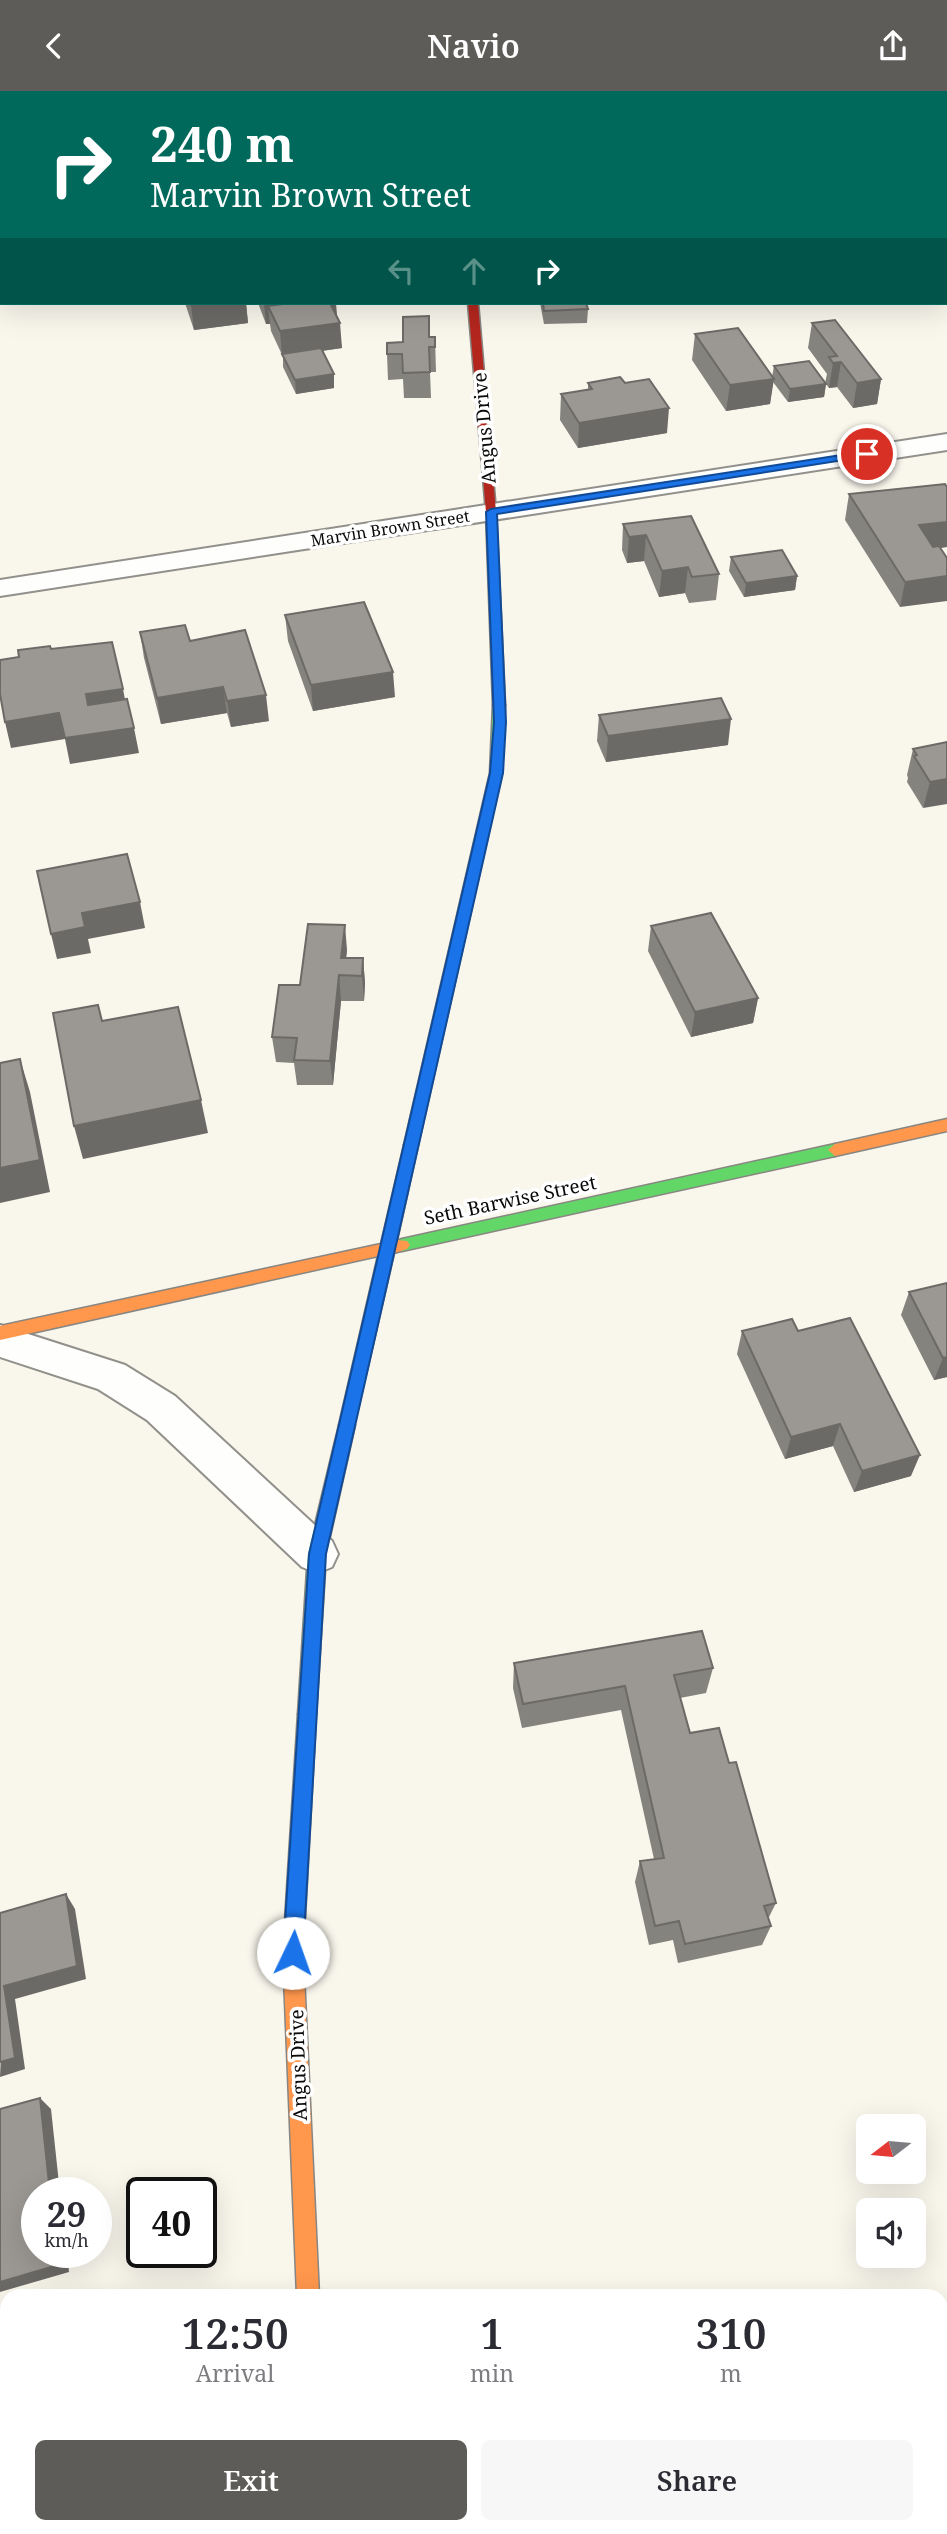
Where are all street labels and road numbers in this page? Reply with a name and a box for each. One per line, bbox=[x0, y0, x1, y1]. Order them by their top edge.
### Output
street label: Angus Drive bbox=[466, 371, 502, 485]
street label: Marvin Brown Street bbox=[309, 505, 471, 551]
street label: Seth Barwise Street bbox=[422, 1169, 599, 1231]
street label: Angus Drive bbox=[283, 2009, 313, 2121]

